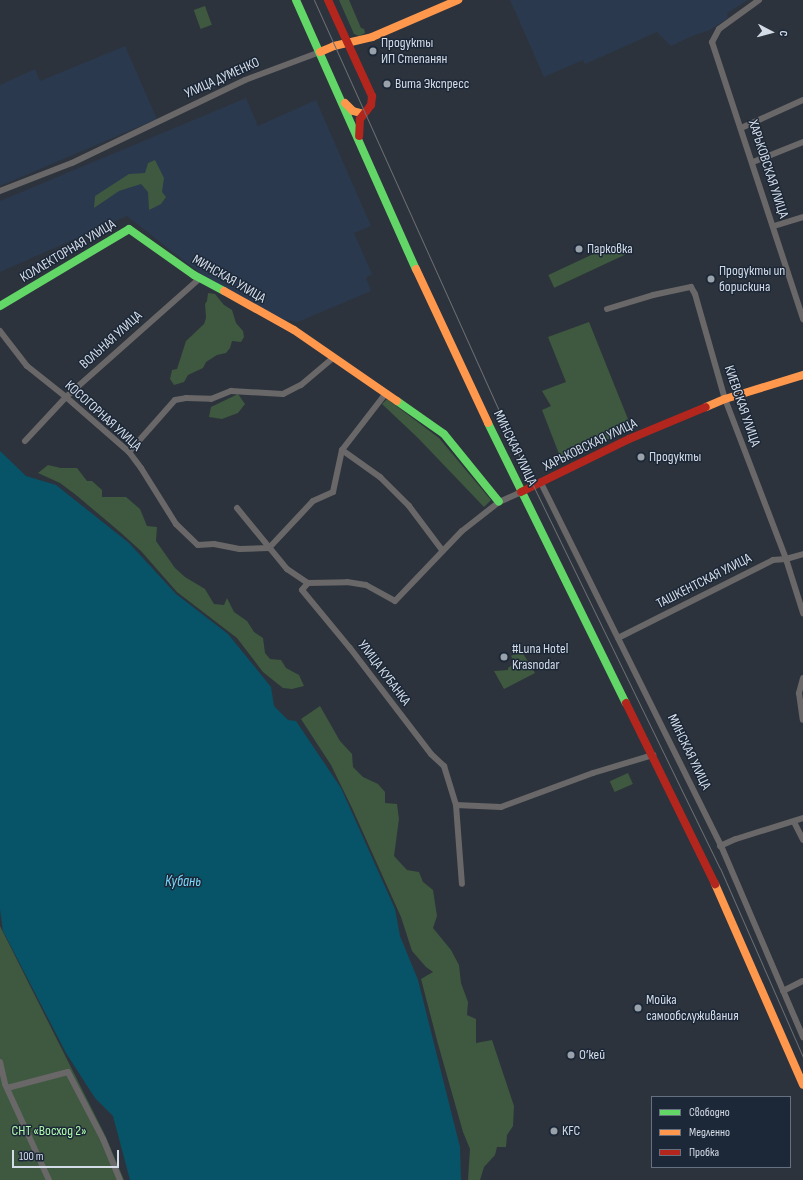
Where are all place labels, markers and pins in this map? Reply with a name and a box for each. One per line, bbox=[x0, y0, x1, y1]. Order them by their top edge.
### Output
place label: Продукты ИП Степанян bbox=[381, 35, 447, 68]
marker: Продукты ИП Степанян bbox=[368, 46, 378, 56]
place label: Вита Экспресс bbox=[395, 76, 469, 92]
marker: Вита Экспресс bbox=[382, 79, 392, 89]
place label: Парковка bbox=[587, 241, 633, 257]
marker: Парковка bbox=[574, 244, 584, 254]
place label: Продукты ип борискина bbox=[719, 263, 785, 296]
marker: Продукты ип борискина bbox=[706, 274, 716, 284]
place label: Продукты bbox=[649, 449, 701, 465]
marker: Продукты bbox=[636, 452, 646, 462]
place label: #Luna Hotel Krasnodar bbox=[512, 641, 568, 674]
marker: #Luna Hotel Krasnodar bbox=[499, 652, 509, 662]
place label: Мойка самообслуживания bbox=[646, 992, 739, 1024]
marker: Мойка самообслуживания bbox=[633, 1003, 643, 1013]
place label: О’кей bbox=[579, 1047, 605, 1063]
marker: О’кей bbox=[566, 1050, 576, 1060]
place label: KFC bbox=[562, 1123, 580, 1139]
marker: KFC bbox=[549, 1126, 559, 1136]

